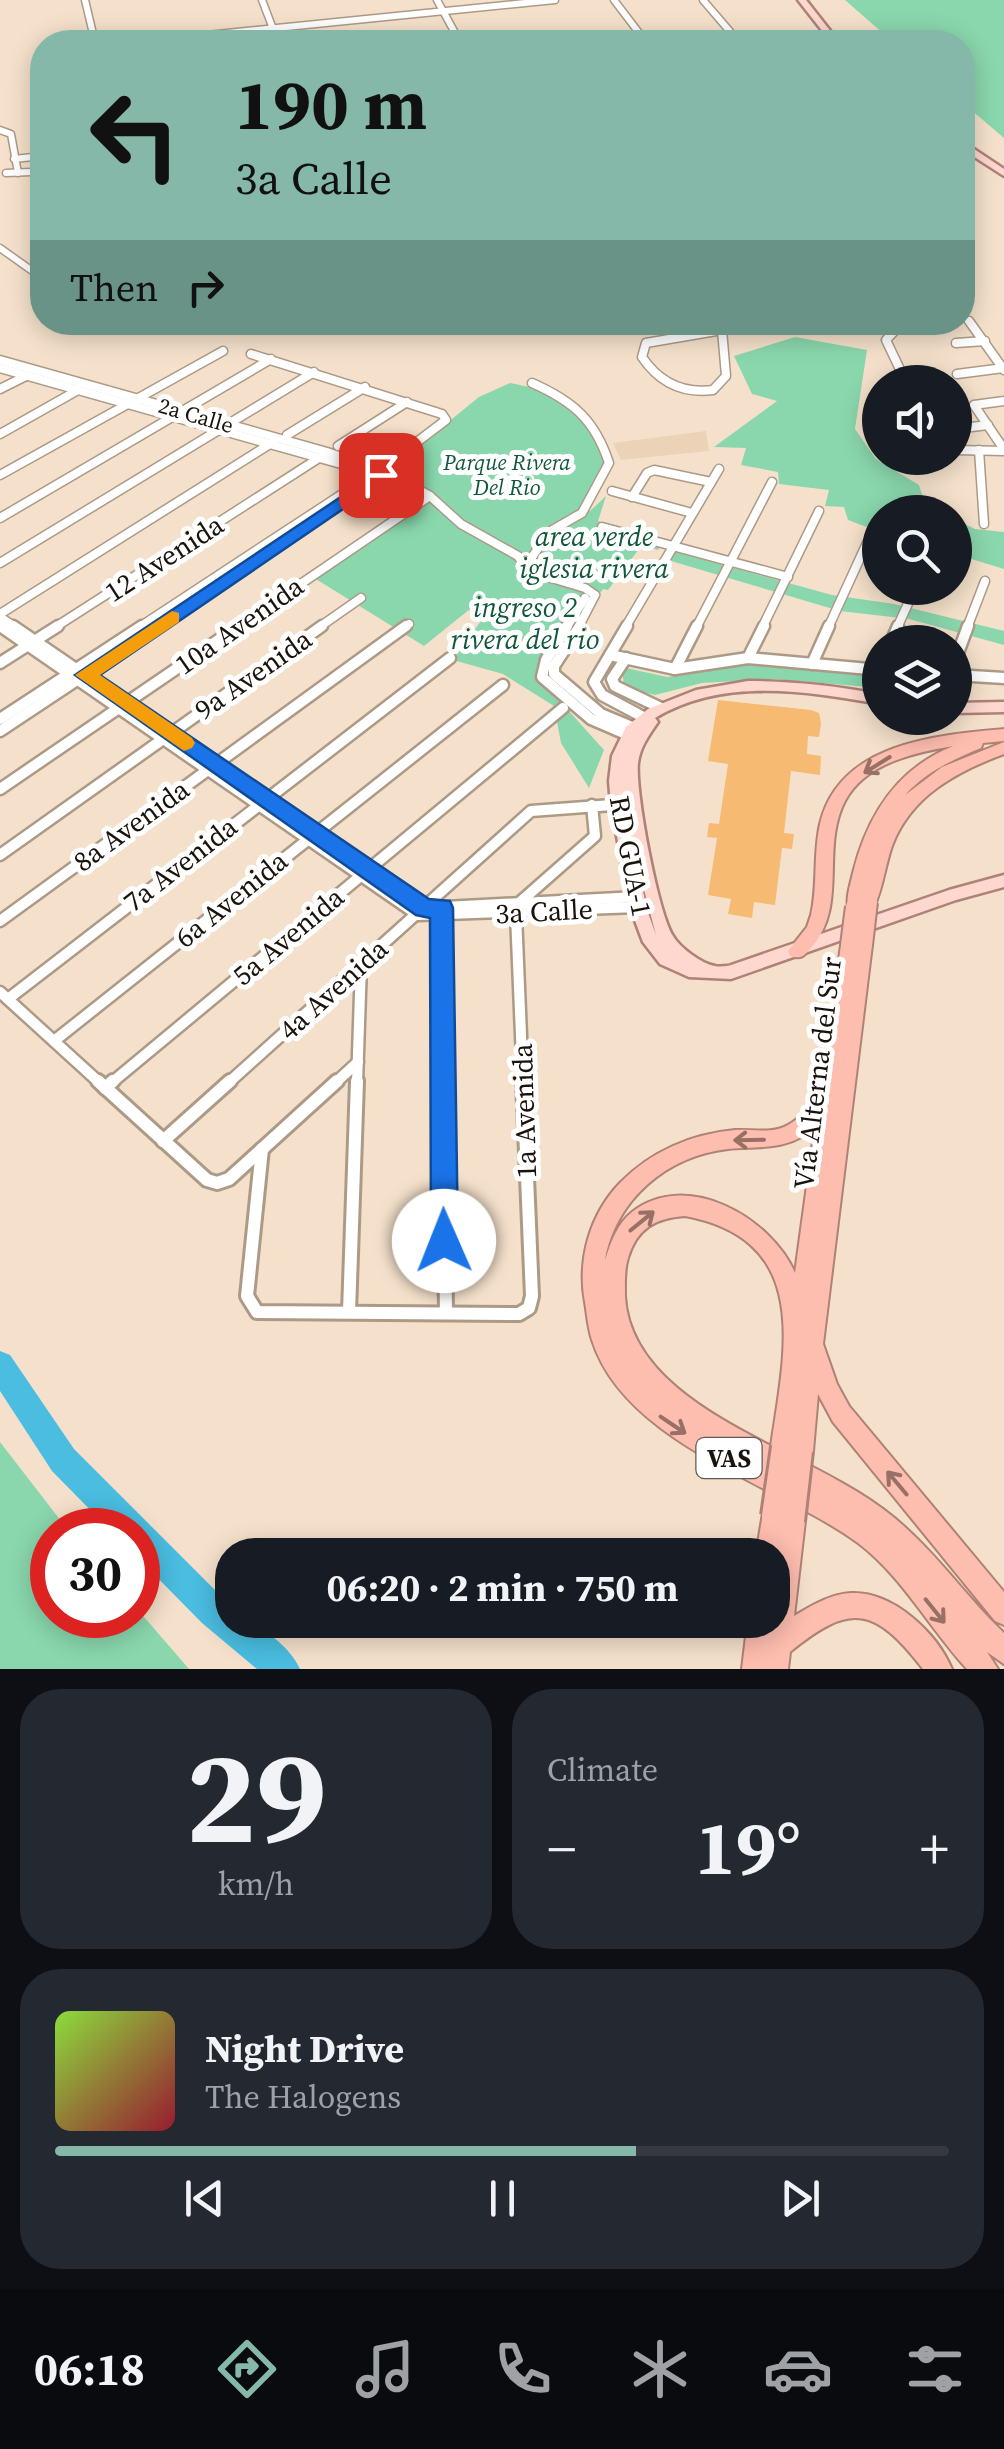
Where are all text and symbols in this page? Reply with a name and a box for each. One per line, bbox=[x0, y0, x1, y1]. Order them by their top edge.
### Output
text: 190 m bbox=[235, 56, 427, 152]
icon: left bbox=[70, 70, 200, 200]
text: 3a Calle bbox=[235, 147, 392, 209]
icon: right bbox=[178, 260, 233, 315]
text: Then bbox=[70, 262, 158, 314]
map controls bbox=[862, 365, 972, 735]
button: sound bbox=[862, 365, 972, 475]
street label: 2a Calle bbox=[155, 390, 237, 440]
pin bbox=[339, 433, 424, 518]
park label: Parque Rivera Del Rio bbox=[442, 447, 571, 502]
icon: arrive bbox=[354, 448, 409, 503]
button: search bbox=[862, 495, 972, 605]
street label: 12 Avenida bbox=[97, 505, 231, 611]
park label: area verde iglesia rivera bbox=[519, 517, 669, 587]
street label: 10a Avenida bbox=[167, 566, 311, 683]
park label: ingreso 2 rivera del rio bbox=[451, 588, 599, 658]
street label: 9a Avenida bbox=[187, 619, 320, 728]
button: layers bbox=[862, 625, 972, 735]
one-way arrow bbox=[863, 755, 892, 775]
street label: 8a Avenida bbox=[65, 770, 197, 880]
street label: RD GUA-1 bbox=[601, 793, 661, 919]
street label: 7a Avenida bbox=[115, 807, 245, 920]
street label: 6a Avenida bbox=[167, 841, 296, 956]
street label: 5a Avenida bbox=[224, 878, 352, 994]
street label: 3a Calle bbox=[494, 889, 594, 933]
street label: 4a Avenida bbox=[270, 929, 396, 1048]
street label: Vía Alterna del Sur bbox=[784, 954, 850, 1191]
street label: 1a Avenida bbox=[503, 1042, 545, 1179]
one-way arrow bbox=[734, 1130, 766, 1150]
position arrow bbox=[392, 1189, 496, 1293]
one-way arrow bbox=[629, 1210, 655, 1232]
one-way arrow bbox=[659, 1414, 687, 1435]
road number: VAS bbox=[696, 1438, 762, 1478]
one-way arrow bbox=[886, 1471, 908, 1497]
speed limit sign: 30 bbox=[30, 1508, 160, 1638]
text: 06:20 · 2 min · 750 m bbox=[326, 1562, 679, 1614]
one-way arrow bbox=[923, 1597, 945, 1623]
text: 29 bbox=[186, 1707, 326, 1886]
text: Climate bbox=[547, 1748, 658, 1792]
text: 19° bbox=[695, 1796, 801, 1899]
text: − bbox=[547, 1811, 576, 1886]
text: + bbox=[920, 1811, 949, 1886]
text: km/h bbox=[218, 1862, 294, 1906]
text: Night Drive bbox=[205, 2023, 404, 2075]
text: The Halogens bbox=[205, 2075, 401, 2119]
icon: previous bbox=[177, 2171, 232, 2226]
icon: pause bbox=[475, 2171, 530, 2226]
icon: next bbox=[773, 2171, 828, 2226]
icon: directions bbox=[212, 2334, 282, 2404]
icon: music bbox=[350, 2334, 420, 2404]
icon: phone bbox=[488, 2334, 558, 2404]
icon: climate bbox=[625, 2334, 695, 2404]
icon: car bbox=[763, 2334, 833, 2404]
icon: filters bbox=[900, 2334, 970, 2404]
text: 06:18 bbox=[34, 2338, 145, 2400]

